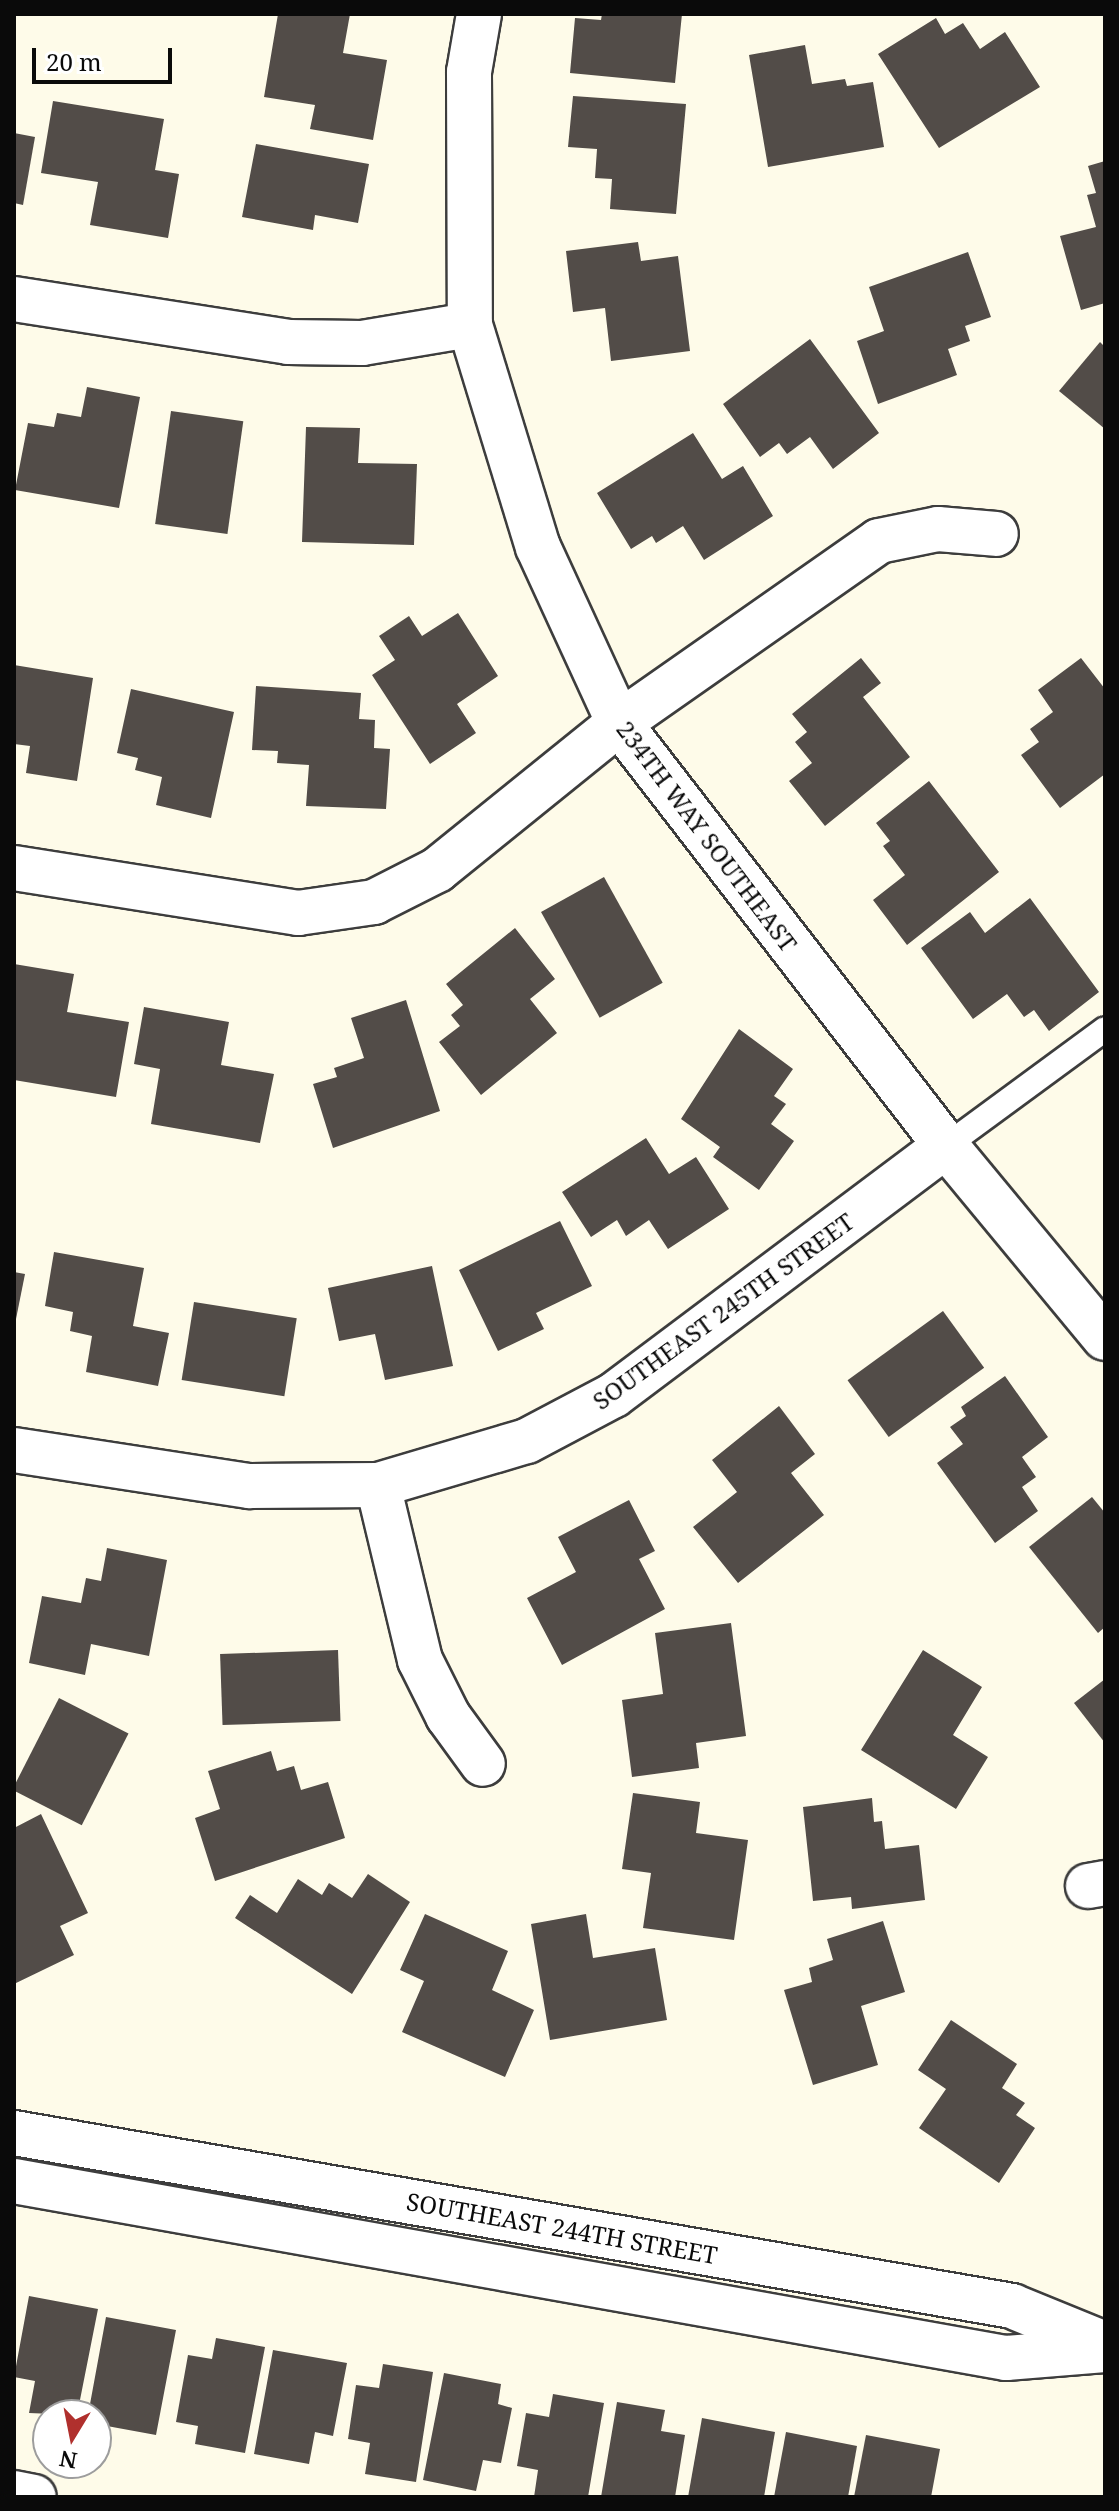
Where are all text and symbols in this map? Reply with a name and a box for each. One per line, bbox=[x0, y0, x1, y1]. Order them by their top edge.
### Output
scale bar bbox=[36, 32, 176, 82]
text: 20 m bbox=[46, 45, 102, 78]
street label: 234TH WAY SOUTHEAST bbox=[611, 715, 803, 957]
street label: SOUTHEAST 245TH STREET bbox=[587, 1207, 859, 1415]
street label: SOUTHEAST 244TH STREET bbox=[404, 2186, 720, 2270]
north arrow bbox=[32, 2399, 112, 2479]
text: N bbox=[57, 2444, 79, 2477]

